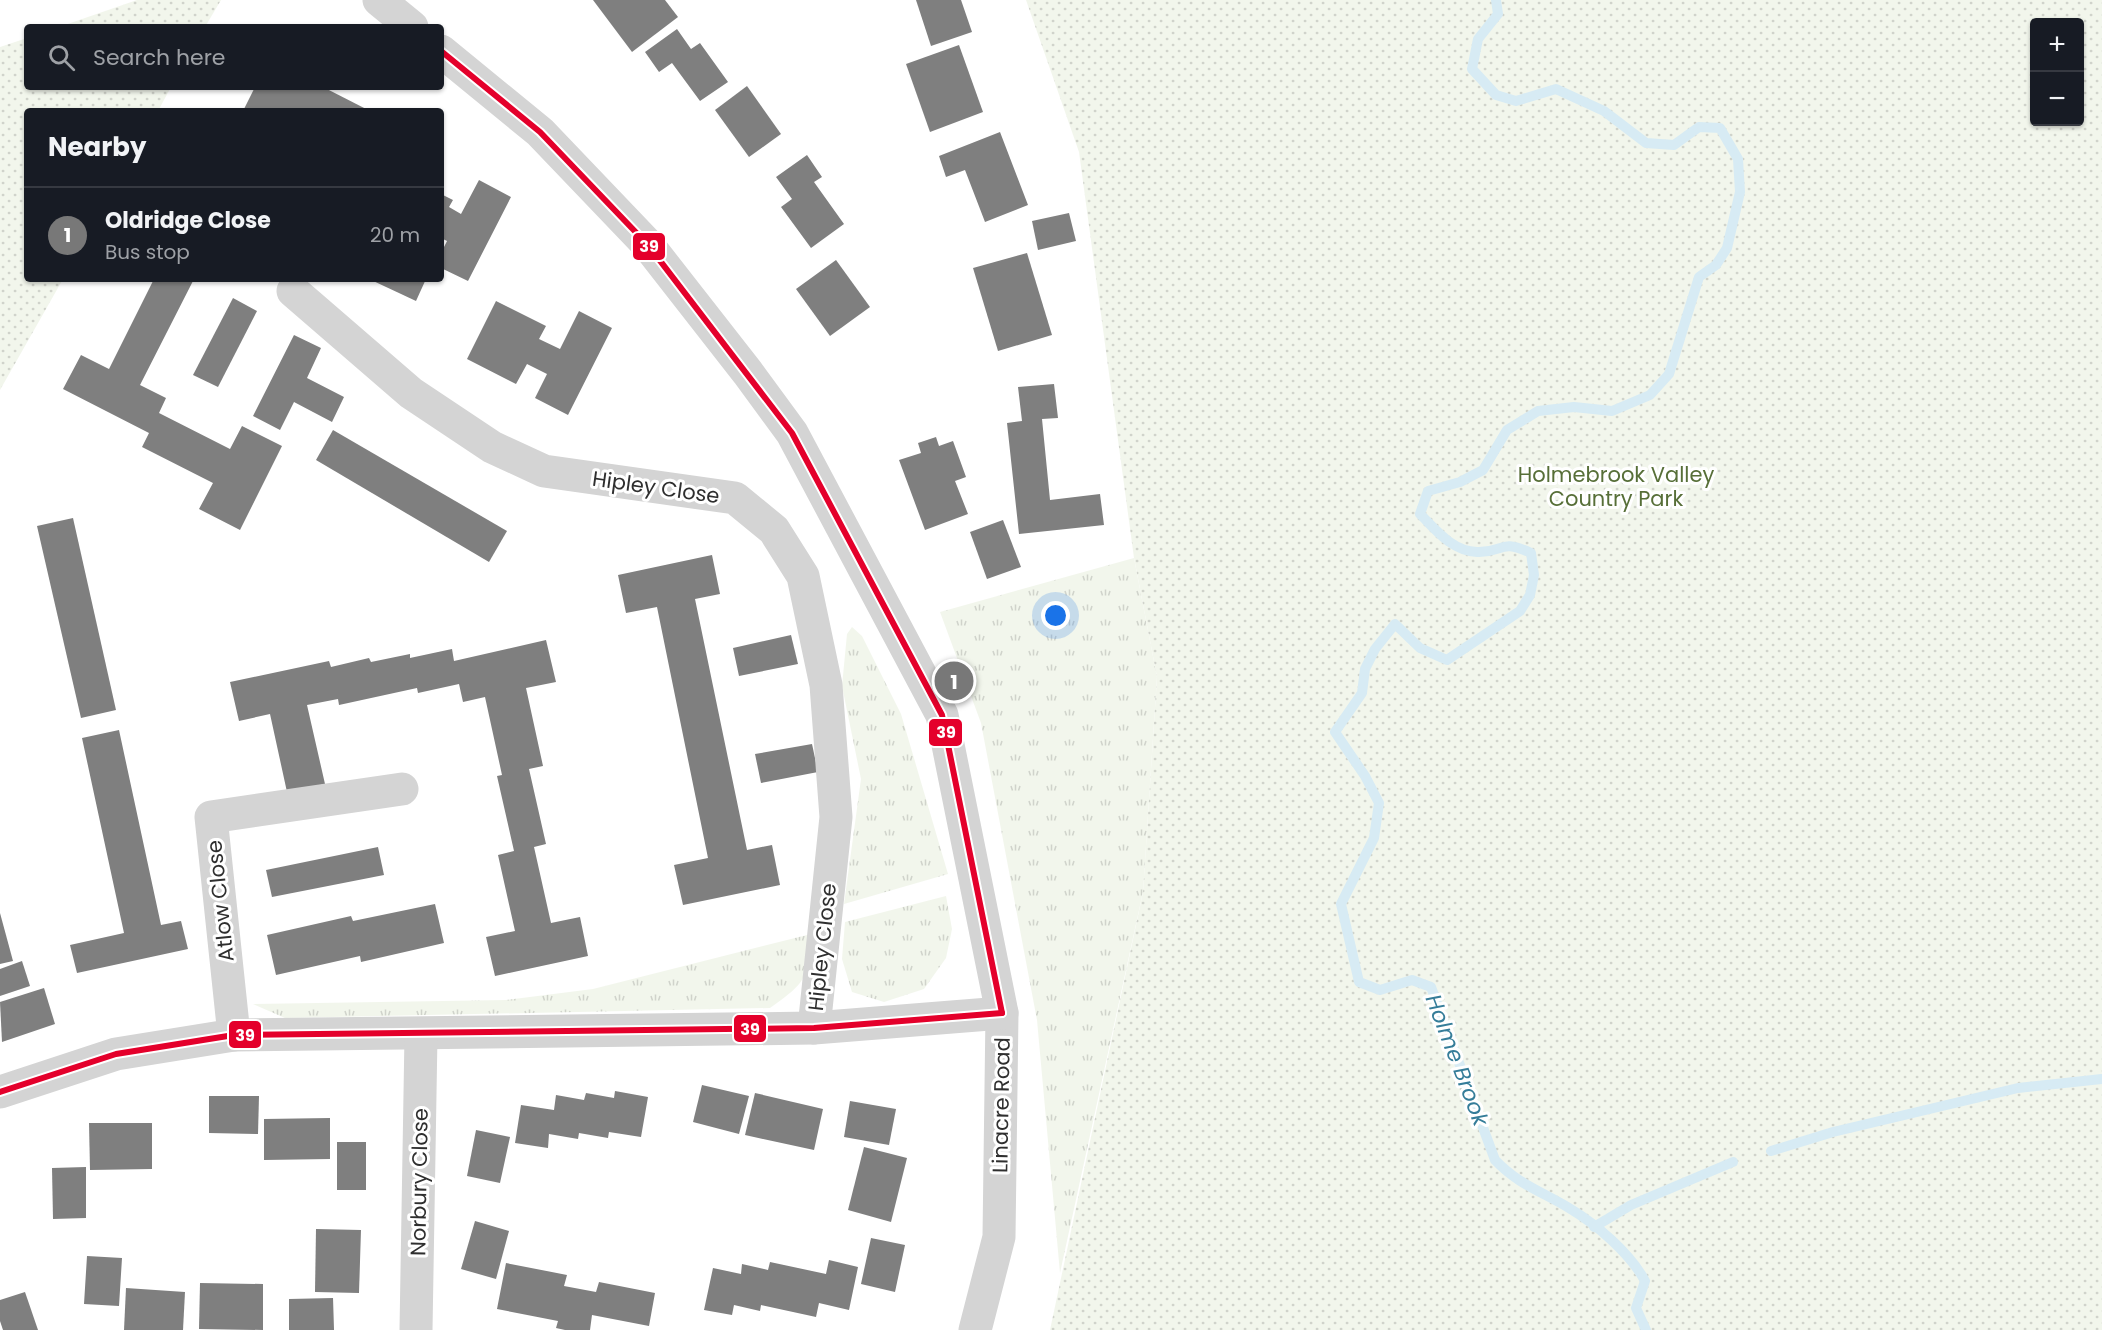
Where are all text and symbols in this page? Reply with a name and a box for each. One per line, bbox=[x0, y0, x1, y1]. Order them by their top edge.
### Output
map controls bbox=[2030, 18, 2084, 126]
button: + bbox=[2030, 18, 2084, 72]
search box bbox=[24, 24, 444, 90]
icon: search bbox=[45, 41, 78, 74]
text: Search here bbox=[93, 42, 226, 73]
button: − bbox=[2030, 72, 2084, 126]
text: Nearby bbox=[48, 129, 146, 165]
text: Oldridge Close bbox=[105, 205, 271, 236]
text: 1 bbox=[64, 221, 71, 249]
text: 20 m bbox=[370, 221, 420, 249]
line badge: 39 bbox=[632, 232, 666, 261]
text: 39 bbox=[639, 235, 659, 258]
text: Bus stop bbox=[105, 238, 190, 266]
park label: Holmebrook Valley Country Park bbox=[1518, 460, 1715, 513]
street label: Hipley Close bbox=[590, 464, 722, 510]
your location bbox=[1041, 601, 1070, 630]
pin: 1 bbox=[934, 658, 974, 704]
line badge: 39 bbox=[928, 718, 963, 747]
text: 39 bbox=[936, 721, 956, 744]
street label: Atlow Close bbox=[199, 839, 241, 963]
street label: Hipley Close bbox=[801, 882, 843, 1012]
water label: Holme Brook bbox=[1418, 990, 1497, 1132]
line badge: 39 bbox=[733, 1014, 767, 1043]
text: 39 bbox=[740, 1018, 760, 1041]
line badge: 39 bbox=[228, 1020, 262, 1049]
text: 39 bbox=[235, 1024, 255, 1047]
street label: Linacre Road bbox=[985, 1037, 1017, 1173]
street label: Norbury Close bbox=[403, 1108, 435, 1256]

